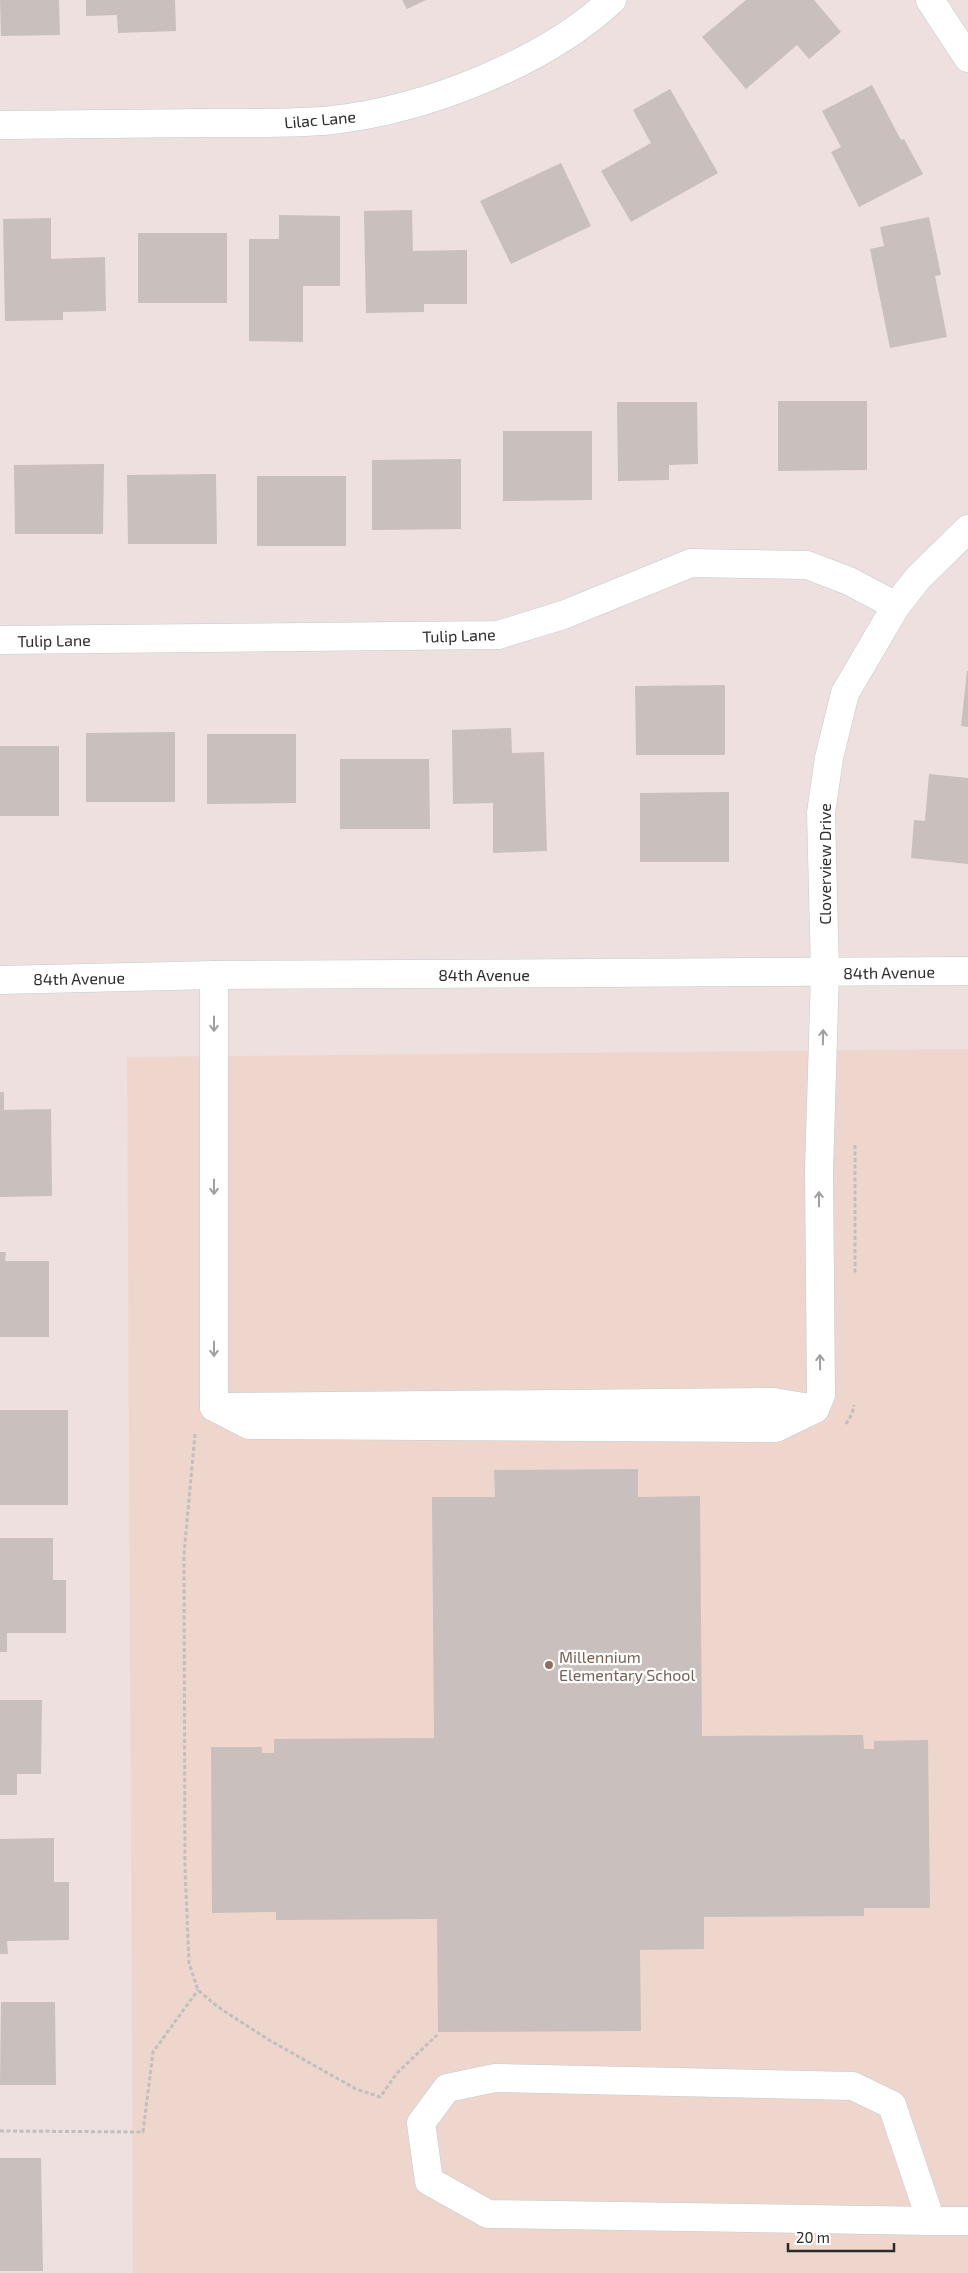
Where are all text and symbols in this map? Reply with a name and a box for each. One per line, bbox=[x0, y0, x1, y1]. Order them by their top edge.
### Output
street label: Lilac Lane bbox=[283, 106, 357, 132]
street label: Tulip Lane bbox=[422, 624, 496, 646]
street label: Tulip Lane bbox=[17, 630, 91, 650]
street label: Cloverview Drive bbox=[815, 803, 834, 925]
street label: 84th Avenue bbox=[843, 962, 935, 982]
street label: 84th Avenue bbox=[438, 965, 530, 984]
street label: 84th Avenue bbox=[33, 968, 125, 988]
one-way arrow bbox=[209, 1016, 219, 1032]
one-way arrow bbox=[818, 1029, 828, 1045]
one-way arrow bbox=[209, 1178, 219, 1194]
one-way arrow bbox=[814, 1191, 824, 1208]
one-way arrow bbox=[209, 1340, 219, 1357]
one-way arrow bbox=[815, 1354, 825, 1370]
place label: Millennium Elementary School bbox=[559, 1647, 695, 1684]
marker: Millennium Elementary School bbox=[543, 1659, 555, 1671]
scale bar bbox=[788, 2220, 894, 2252]
text: 20 m bbox=[796, 2228, 830, 2246]

